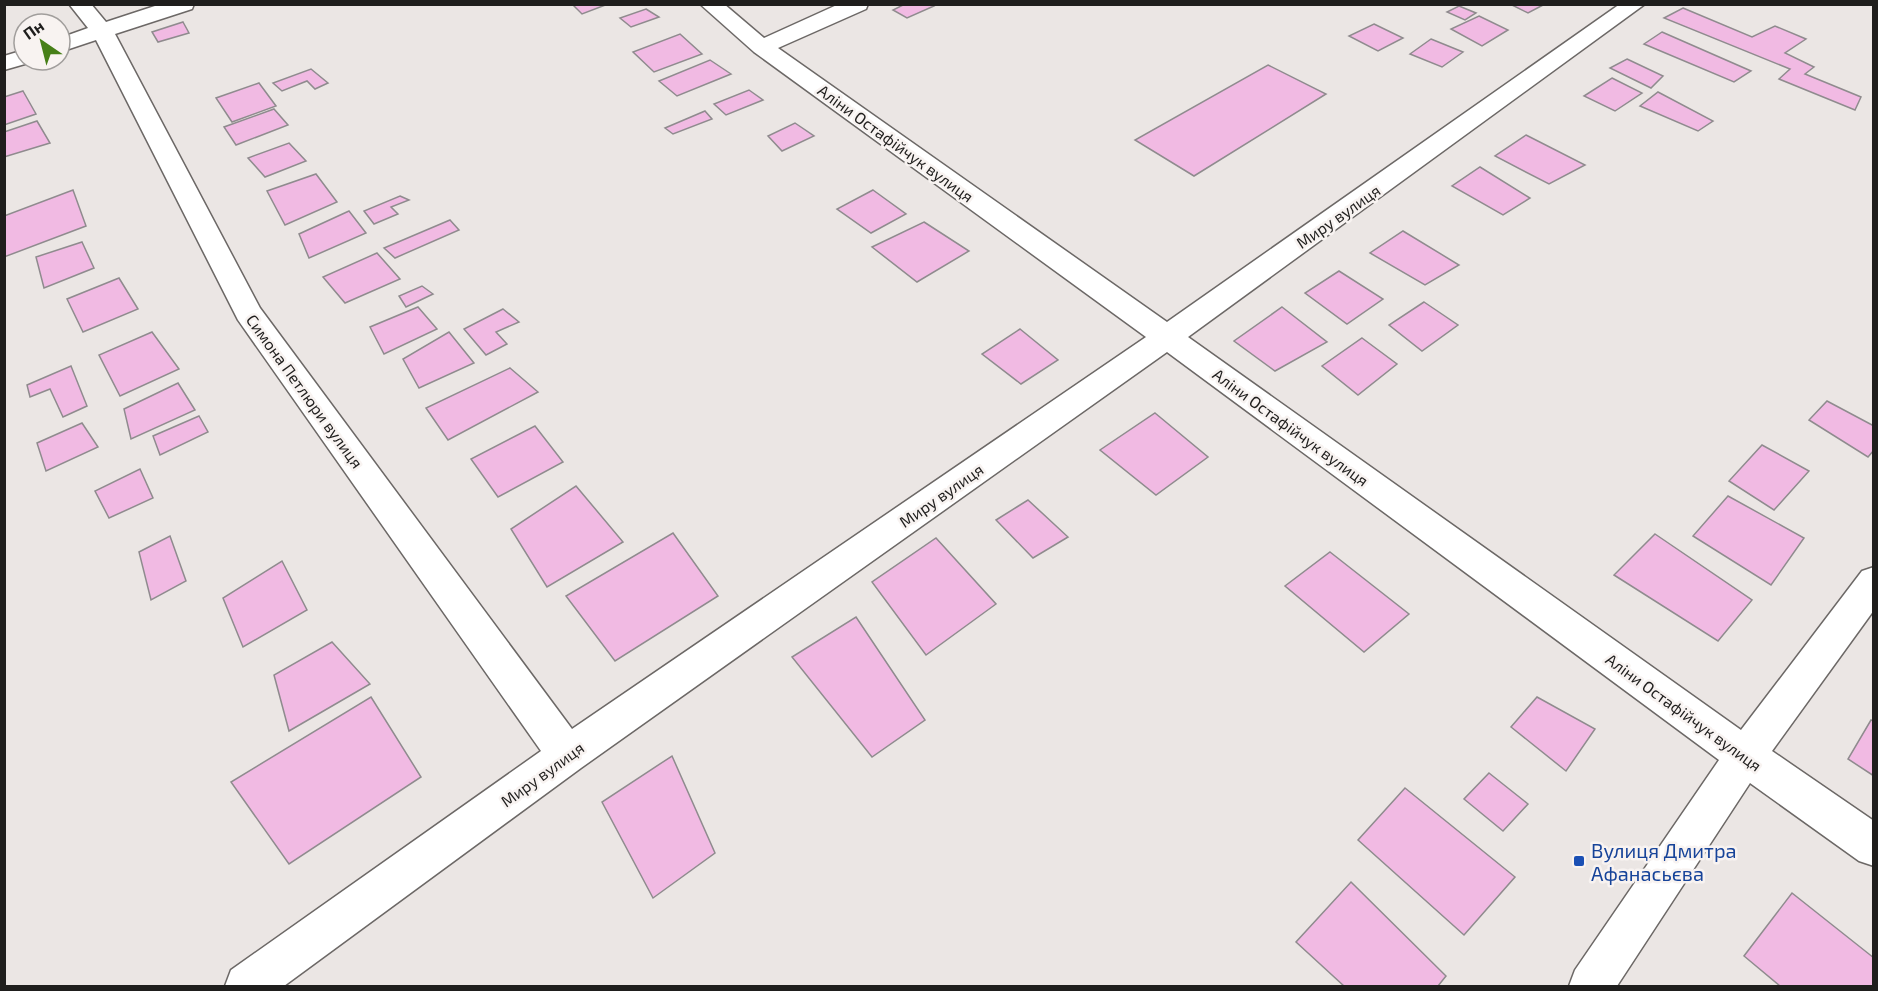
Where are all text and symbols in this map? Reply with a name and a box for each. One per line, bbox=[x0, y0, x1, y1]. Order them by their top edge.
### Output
north arrow bbox=[12, 12, 72, 72]
text: Пн bbox=[19, 16, 47, 43]
street label: Алiни Остафійчук вулиця bbox=[814, 80, 978, 207]
street label: Миру вулиця bbox=[1292, 180, 1384, 253]
street label: Симона Петлюри вулиця bbox=[242, 310, 367, 472]
street label: Алiни Остафійчук вулиця bbox=[1209, 364, 1373, 491]
street label: Миру вулиця bbox=[895, 459, 987, 532]
street label: Алiни Остафійчук вулиця bbox=[1602, 649, 1766, 776]
street label: Миру вулиця bbox=[497, 737, 588, 811]
place label: Вулиця Дмитра Афанасьєва bbox=[1591, 838, 1737, 885]
marker: Вулиця Дмитра Афанасьєва bbox=[1572, 854, 1586, 868]

